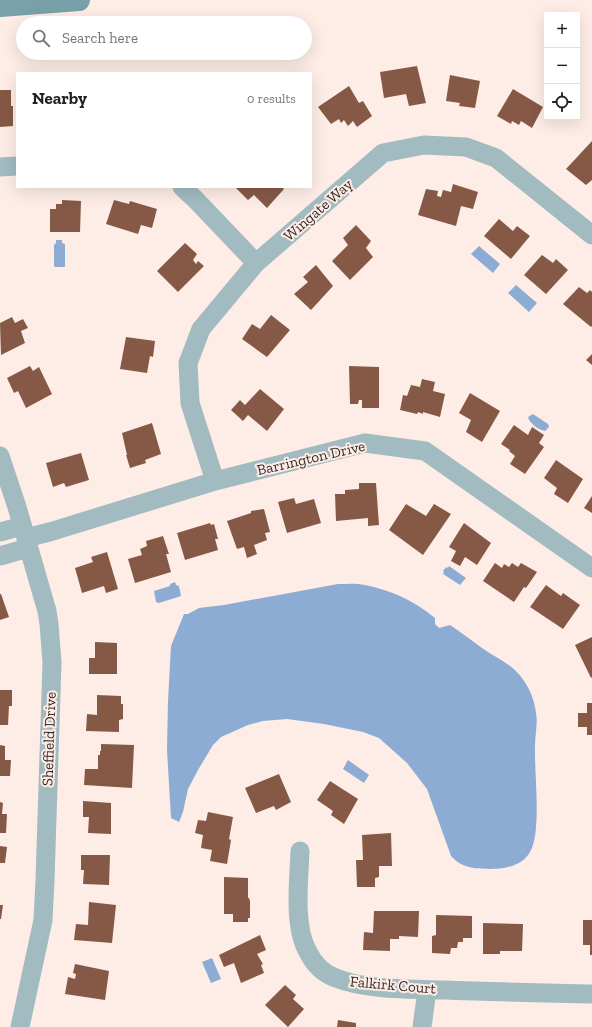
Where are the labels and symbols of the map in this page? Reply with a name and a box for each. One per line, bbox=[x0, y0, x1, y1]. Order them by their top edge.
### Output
street label: Wingate Way bbox=[280, 175, 356, 245]
street label: Barrington Drive bbox=[255, 437, 367, 479]
street label: Sheffield Drive bbox=[38, 691, 60, 787]
street label: Falkirk Court bbox=[349, 972, 437, 998]

